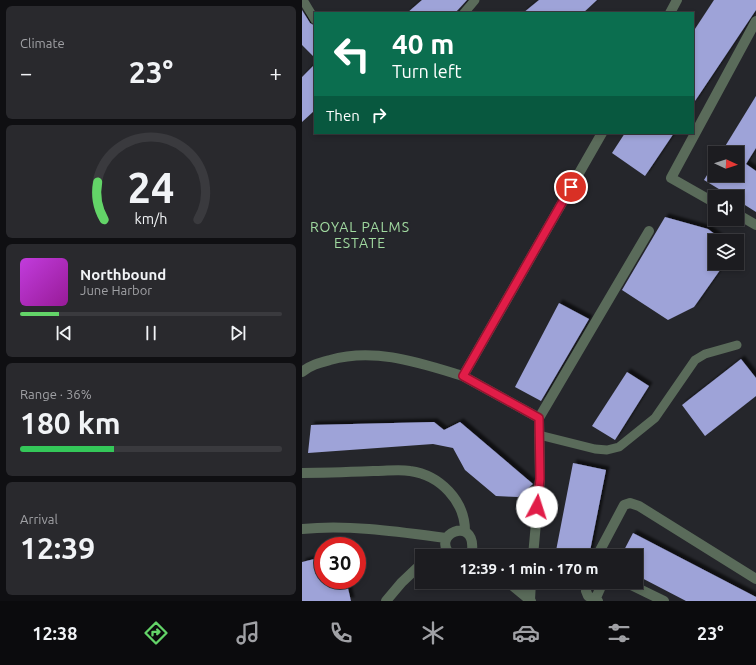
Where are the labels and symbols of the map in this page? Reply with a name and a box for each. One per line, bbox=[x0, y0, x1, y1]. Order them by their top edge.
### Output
north arrow bbox=[708, 146, 744, 182]
pin bbox=[554, 170, 588, 204]
district label: ROYAL PALMS ESTATE bbox=[310, 219, 410, 251]
position arrow bbox=[516, 486, 558, 528]
speed limit sign: 30 bbox=[314, 537, 366, 589]

